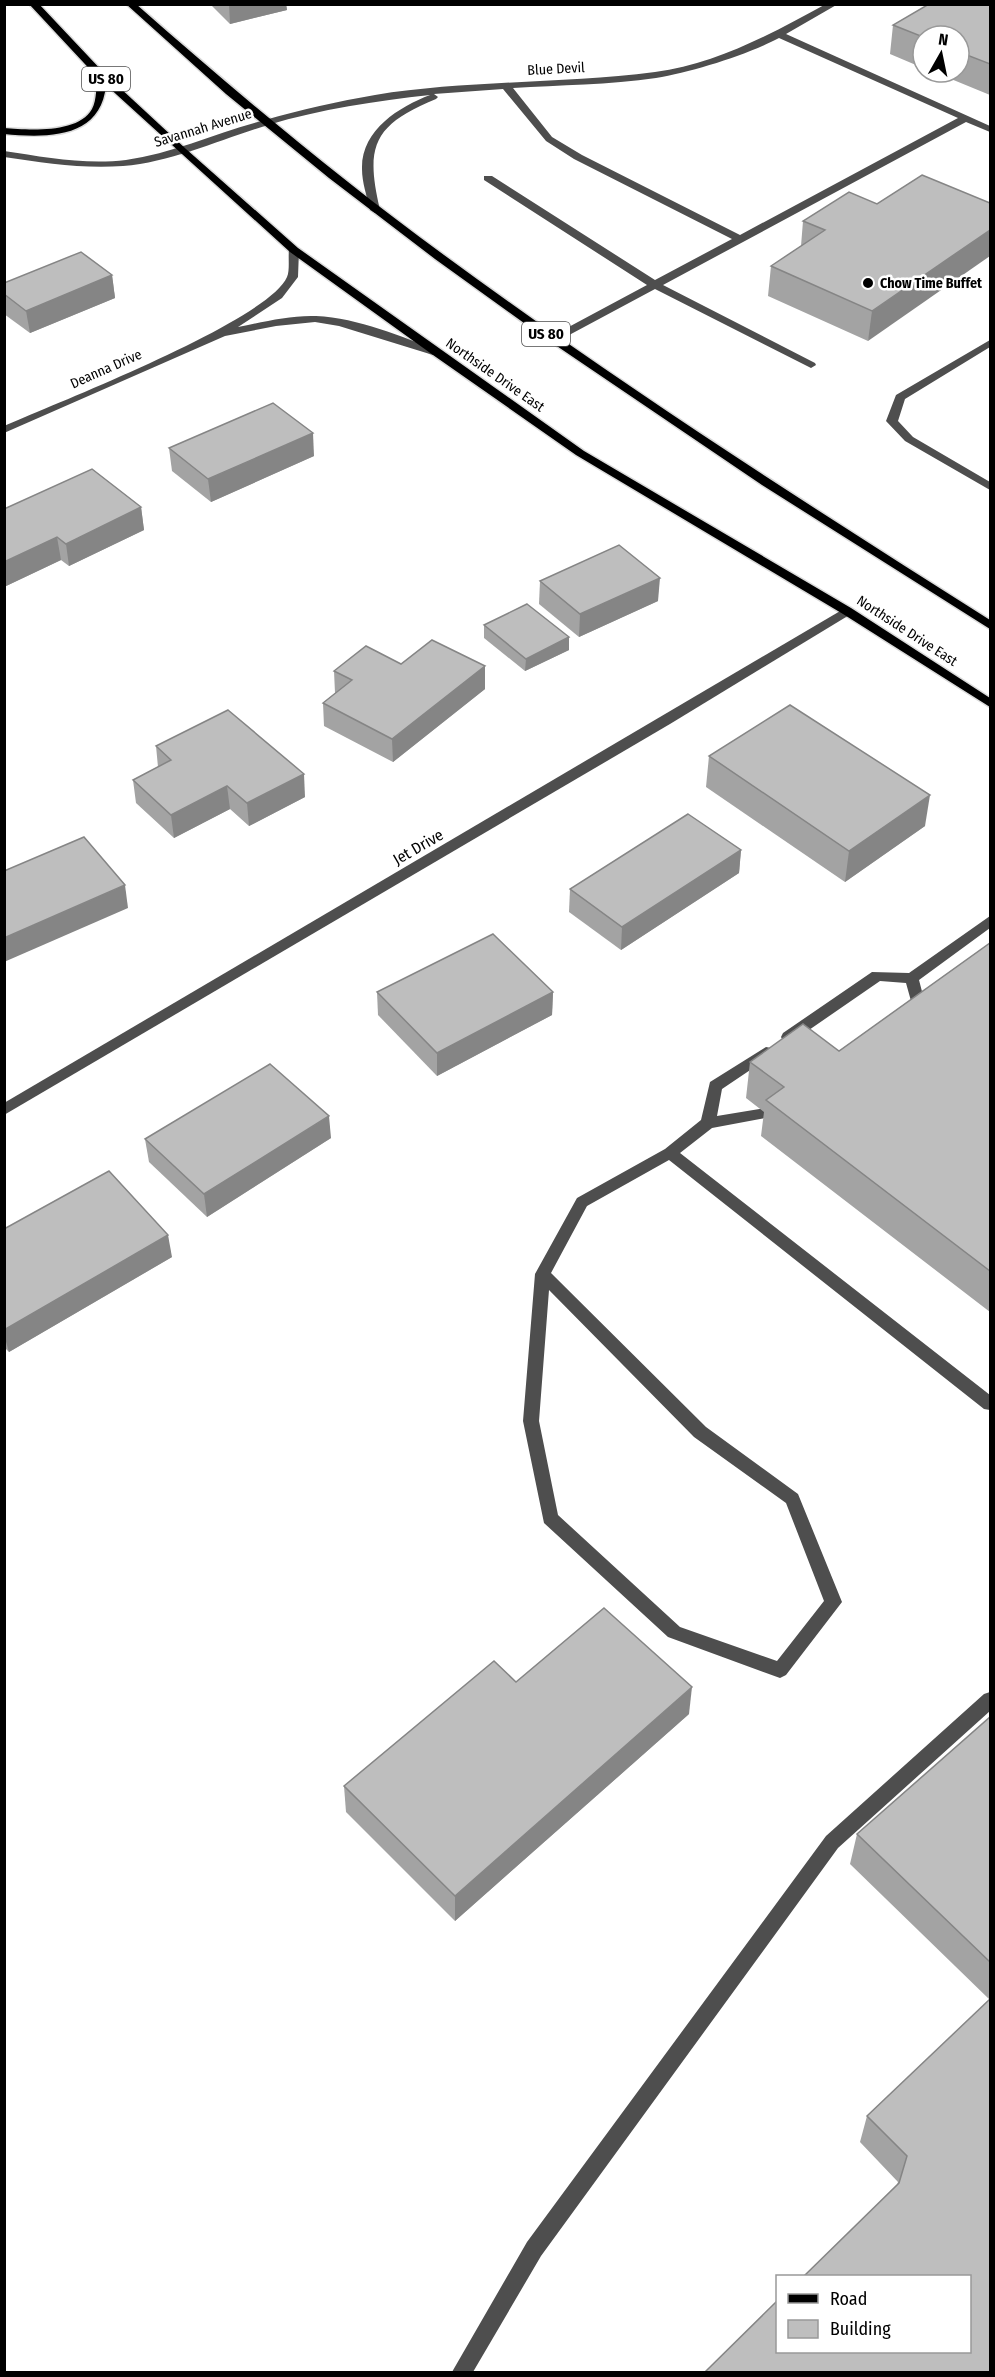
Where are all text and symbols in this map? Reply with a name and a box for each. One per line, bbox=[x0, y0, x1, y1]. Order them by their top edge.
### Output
north arrow bbox=[911, 24, 971, 84]
text: N bbox=[937, 30, 949, 50]
street label: Blue Devil bbox=[527, 59, 585, 79]
road number: US 80 bbox=[82, 67, 130, 91]
street label: Savannah Avenue bbox=[152, 105, 254, 151]
place label: Chow Time Buffet bbox=[880, 275, 983, 292]
marker: Chow Time Buffet bbox=[861, 276, 875, 290]
road number: US 80 bbox=[522, 322, 570, 346]
street label: Northside Drive East bbox=[442, 335, 548, 416]
street label: Deanna Drive bbox=[68, 346, 144, 392]
street label: Northside Drive East bbox=[853, 592, 961, 670]
street label: Jet Drive bbox=[389, 825, 447, 869]
legend bbox=[776, 2275, 971, 2353]
text: Road bbox=[830, 2288, 867, 2310]
text: Building bbox=[830, 2318, 891, 2340]

